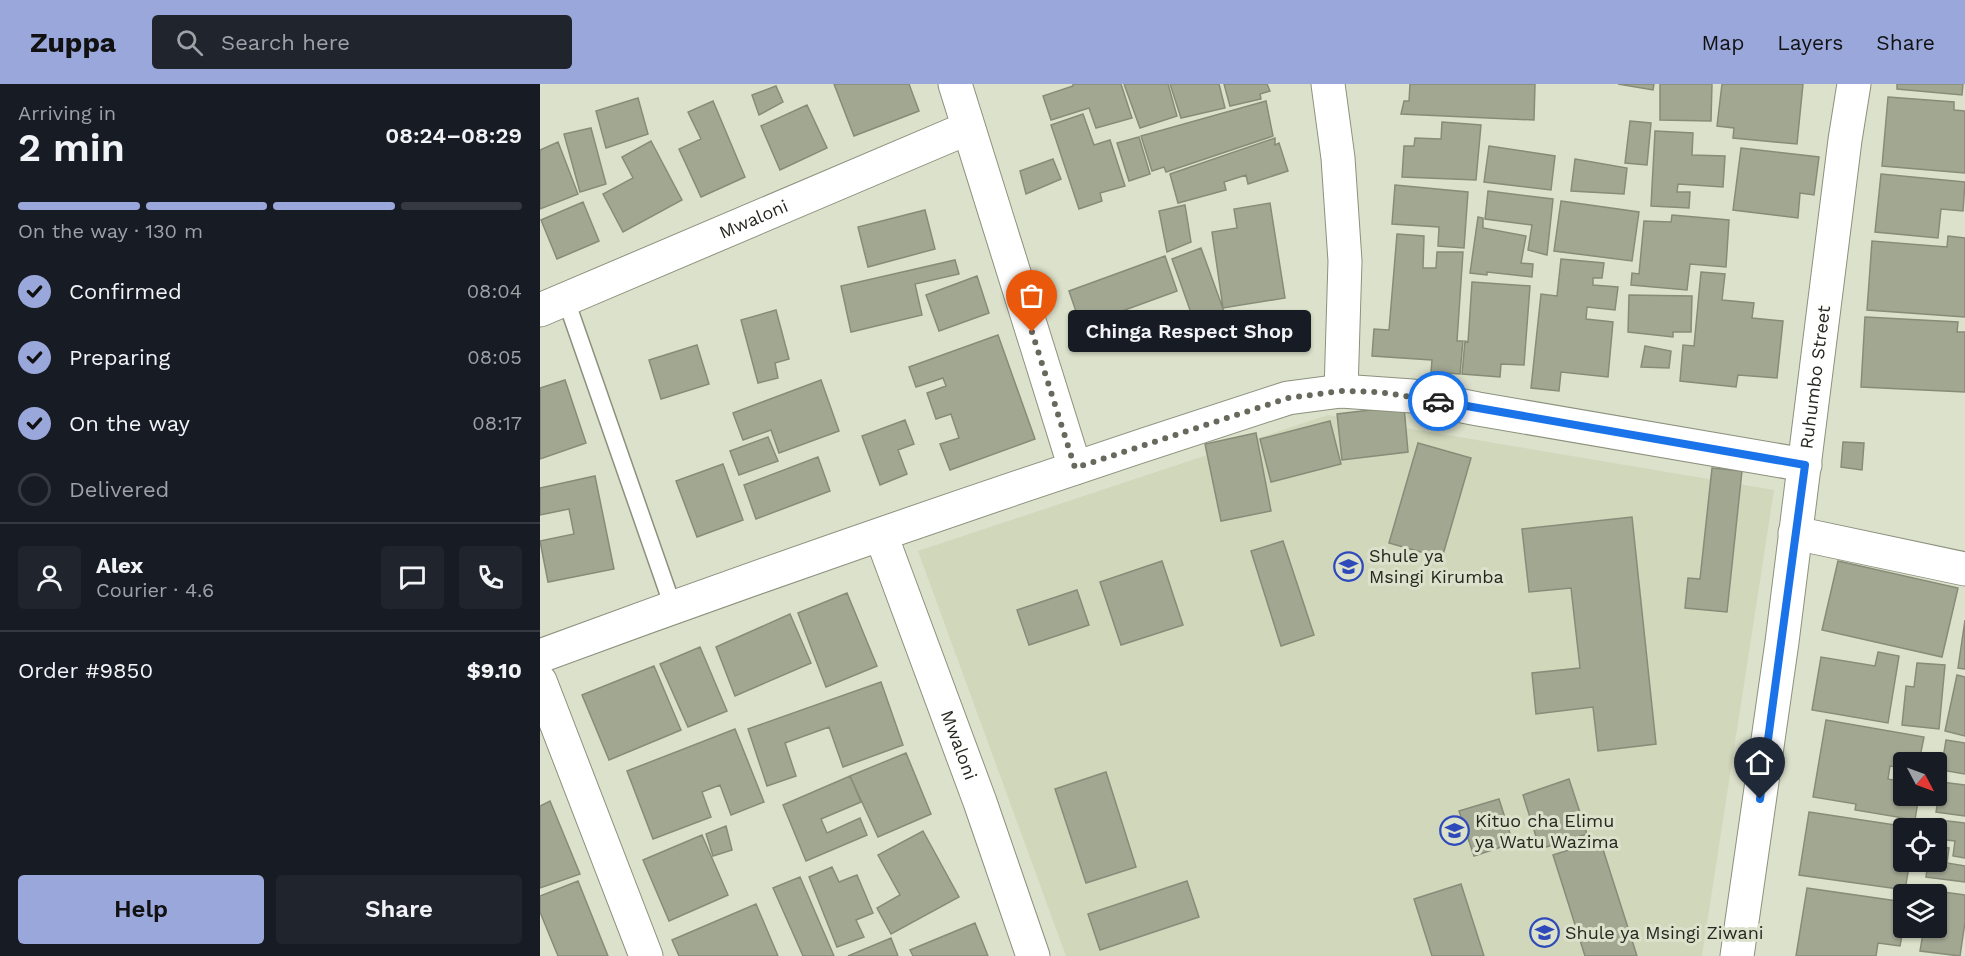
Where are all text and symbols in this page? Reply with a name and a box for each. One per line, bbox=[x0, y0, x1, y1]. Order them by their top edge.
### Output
search box bbox=[152, 15, 572, 69]
text: Zuppa bbox=[30, 26, 116, 59]
icon: search bbox=[173, 26, 206, 59]
text: Search here bbox=[221, 30, 350, 55]
text: Map bbox=[1701, 30, 1744, 55]
text: Layers bbox=[1777, 30, 1843, 55]
text: Share bbox=[1876, 30, 1935, 55]
text: Arriving in bbox=[18, 101, 116, 125]
text: 08:24–08:29 bbox=[385, 123, 522, 148]
text: 2 min bbox=[18, 125, 125, 170]
street label: Mwaloni bbox=[716, 195, 791, 243]
text: On the way · 130 m bbox=[18, 219, 203, 243]
pin bbox=[1006, 270, 1057, 332]
icon: check bbox=[18, 275, 51, 308]
text: Confirmed bbox=[69, 279, 182, 304]
text: 08:04 bbox=[467, 279, 522, 303]
icon: bag bbox=[1015, 279, 1048, 312]
street label: Ruhumbo Street bbox=[1795, 304, 1834, 450]
callout: Chinga Respect Shop bbox=[1068, 311, 1311, 353]
text: Chinga Respect Shop bbox=[1086, 319, 1293, 343]
icon: check bbox=[18, 341, 51, 374]
text: Preparing bbox=[69, 345, 170, 370]
text: 08:05 bbox=[467, 345, 522, 369]
courier bbox=[1408, 371, 1468, 431]
icon: car bbox=[1422, 385, 1455, 418]
icon: check bbox=[18, 407, 51, 440]
text: On the way bbox=[69, 411, 190, 436]
text: 08:17 bbox=[472, 411, 522, 435]
text: Delivered bbox=[69, 477, 169, 502]
place label: Shule ya Msingi Kirumba bbox=[1369, 545, 1504, 587]
button: person bbox=[18, 546, 81, 609]
button: chat bbox=[381, 546, 444, 609]
button: phone bbox=[459, 546, 522, 609]
school or university icon: Shule ya Msingi Kirumba bbox=[1332, 550, 1364, 582]
text: Alex bbox=[96, 553, 143, 578]
text: Courier · 4.6 bbox=[96, 578, 214, 602]
text: Order #9850 bbox=[18, 658, 153, 683]
text: $9.10 bbox=[467, 658, 522, 683]
street label: Mwaloni bbox=[937, 707, 982, 783]
pin bbox=[1734, 737, 1785, 799]
icon: home bbox=[1743, 746, 1776, 779]
north arrow bbox=[1893, 752, 1947, 806]
map controls bbox=[1893, 752, 1947, 938]
place label: Kituo cha Elimu ya Watu Wazima bbox=[1475, 810, 1619, 852]
school or university icon: Kituo cha Elimu ya Watu Wazima bbox=[1438, 815, 1470, 847]
button: locate bbox=[1893, 818, 1947, 872]
button: Help bbox=[18, 875, 264, 944]
button: Share bbox=[276, 875, 522, 944]
button: layers bbox=[1893, 884, 1947, 938]
school or university icon: Shule ya Msingi Ziwani bbox=[1528, 917, 1560, 949]
place label: Shule ya Msingi Ziwani bbox=[1565, 922, 1764, 943]

